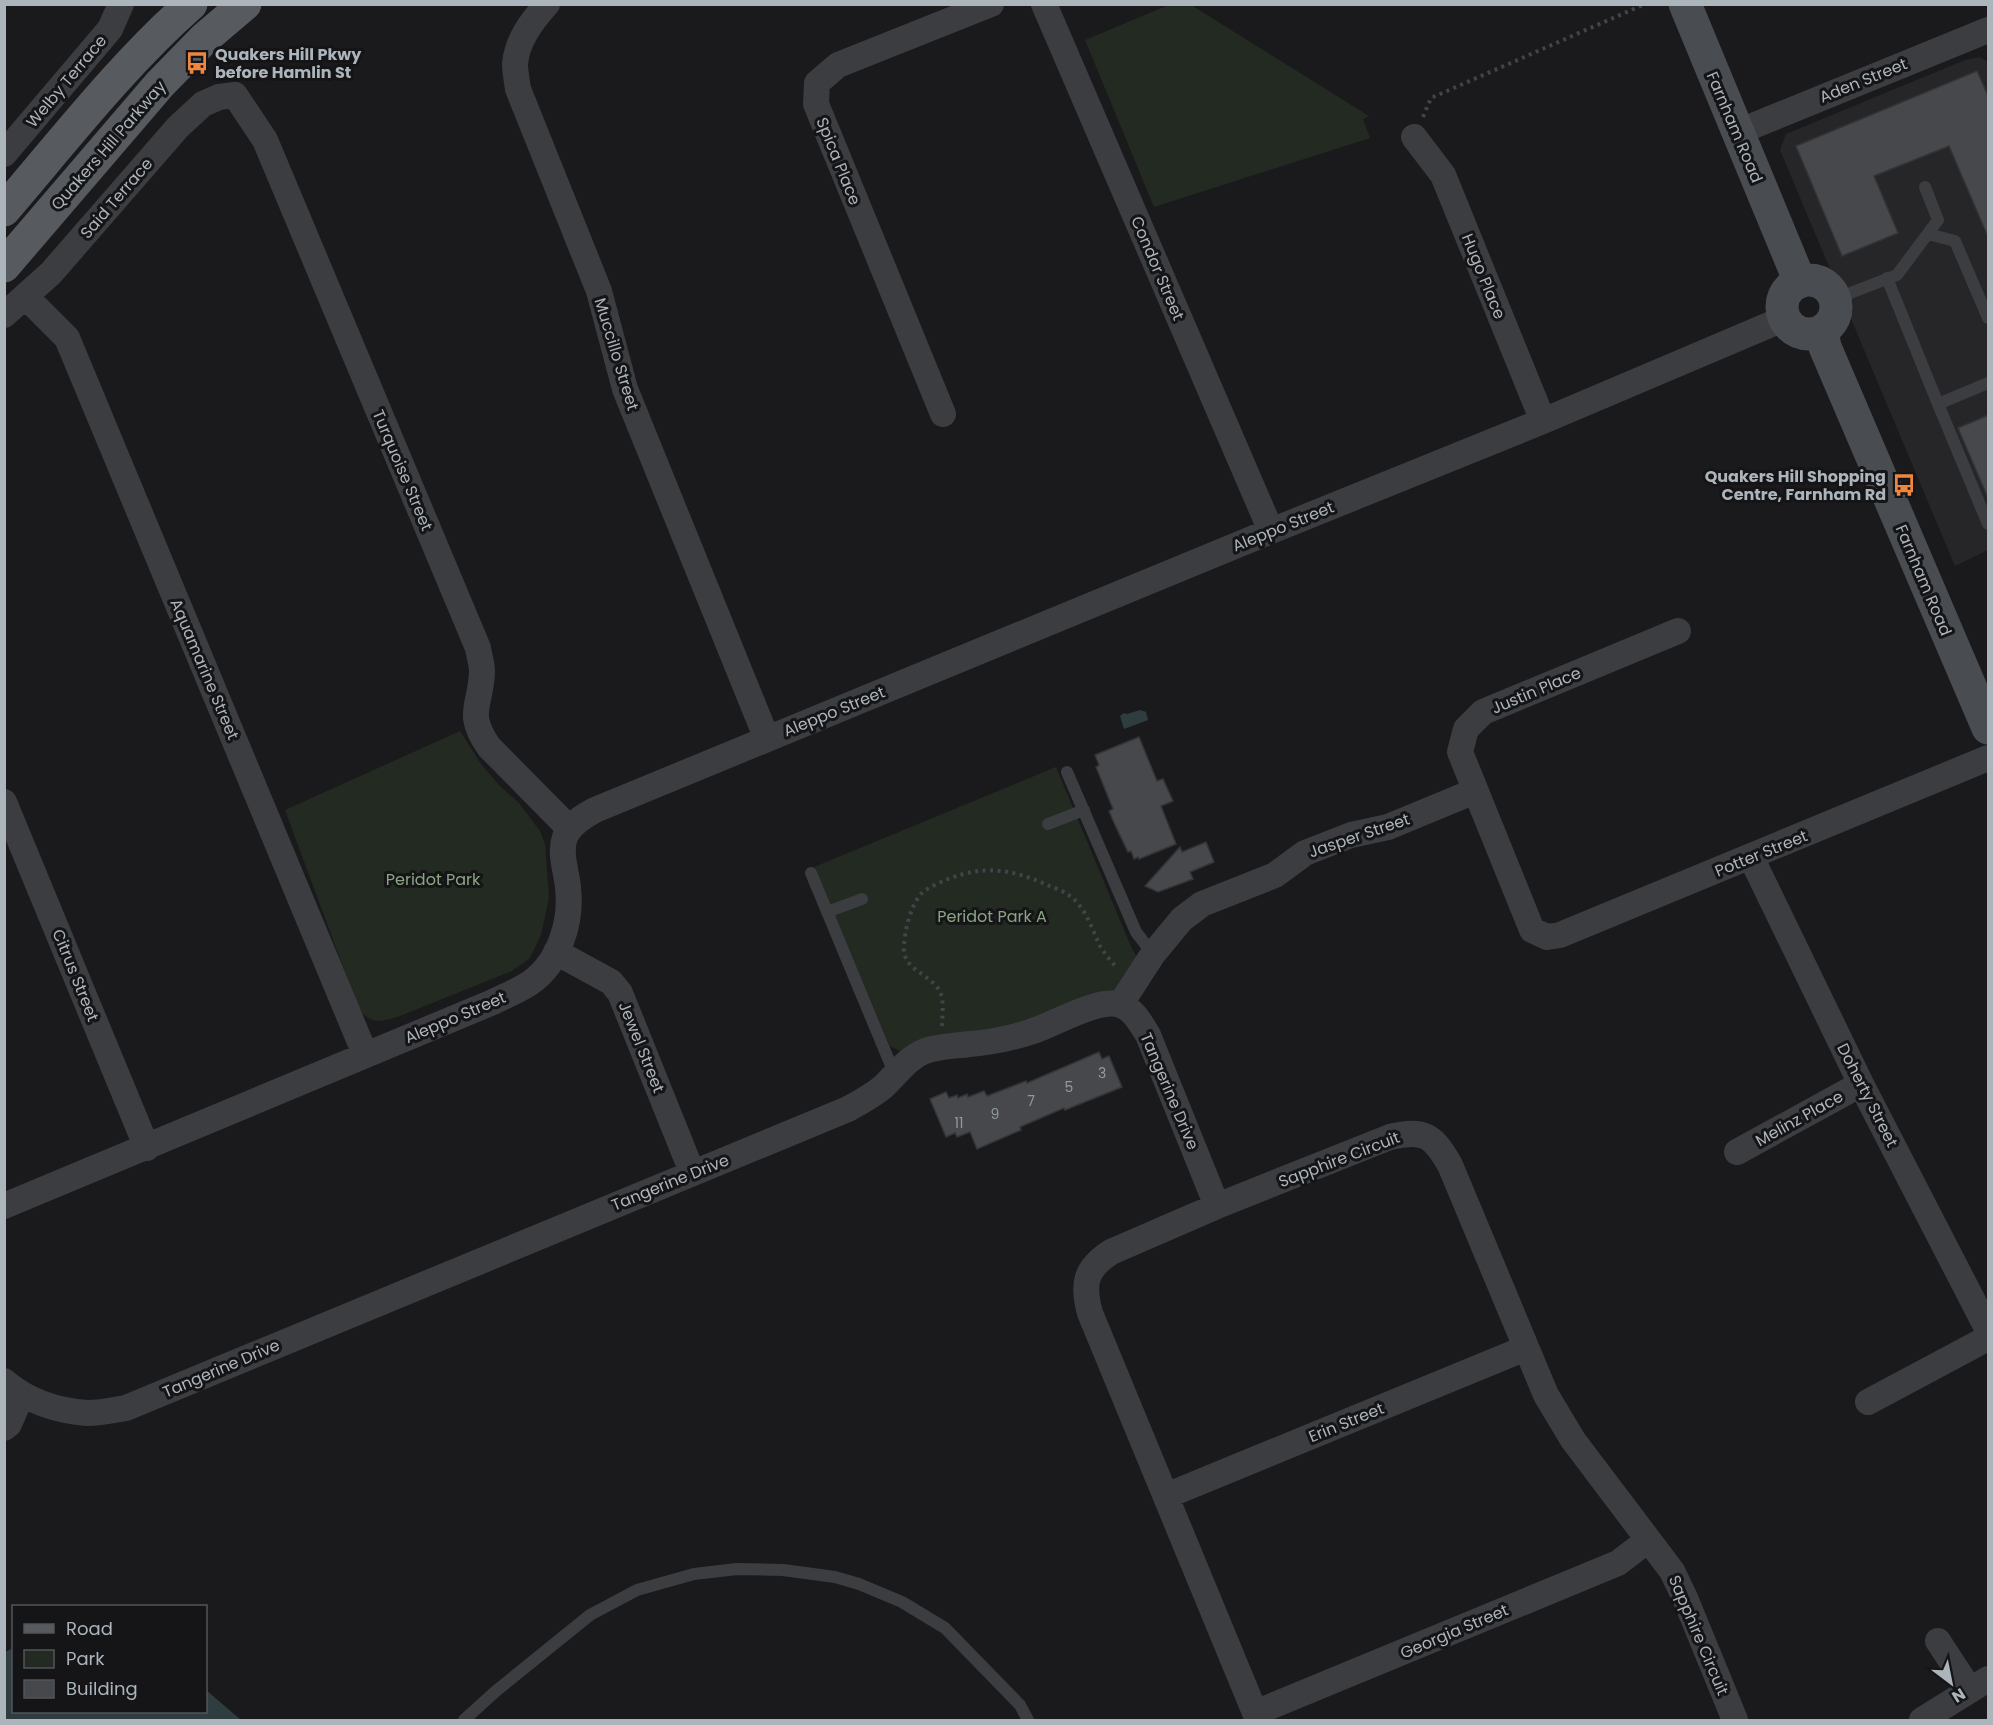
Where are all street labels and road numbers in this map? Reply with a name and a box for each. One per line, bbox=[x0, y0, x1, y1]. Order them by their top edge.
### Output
street label: Welby Terrace bbox=[21, 30, 112, 133]
street label: Aden Street bbox=[1816, 52, 1911, 109]
street label: Farnham Road bbox=[1701, 68, 1768, 186]
street label: Quakers Hill Parkway bbox=[46, 76, 171, 215]
street label: Spica Place bbox=[811, 114, 867, 208]
street label: Said Terrace bbox=[75, 153, 158, 244]
street label: Condor Street bbox=[1125, 213, 1190, 324]
street label: Hugo Place bbox=[1456, 230, 1511, 322]
street label: Muccillo Street bbox=[588, 295, 645, 413]
street label: Turquoise Street bbox=[367, 406, 438, 534]
street label: Aleppo Street bbox=[1229, 496, 1338, 557]
street label: Farnham Road bbox=[1890, 521, 1957, 639]
street label: Aquamarine Street bbox=[164, 595, 245, 743]
street label: Justin Place bbox=[1488, 661, 1584, 720]
street label: Aleppo Street bbox=[780, 681, 889, 742]
street label: Jasper Street bbox=[1306, 807, 1413, 864]
street label: Potter Street bbox=[1711, 824, 1811, 883]
street label: Citrus Street bbox=[47, 926, 105, 1025]
street label: Aleppo Street bbox=[401, 986, 509, 1049]
street label: Jewel Street bbox=[613, 998, 670, 1096]
street label: Tangerine Drive bbox=[1135, 1029, 1205, 1153]
street label: Doherty Street bbox=[1832, 1039, 1904, 1151]
street label: Melinz Place bbox=[1751, 1085, 1847, 1152]
street label: Sapphire Circuit bbox=[1275, 1126, 1403, 1193]
street label: Tangerine Drive bbox=[608, 1148, 732, 1217]
street label: Tangerine Drive bbox=[159, 1333, 283, 1403]
street label: Erin Street bbox=[1305, 1397, 1387, 1448]
street label: Sapphire Circuit bbox=[1663, 1572, 1734, 1699]
street label: Georgia Street bbox=[1397, 1598, 1512, 1665]

